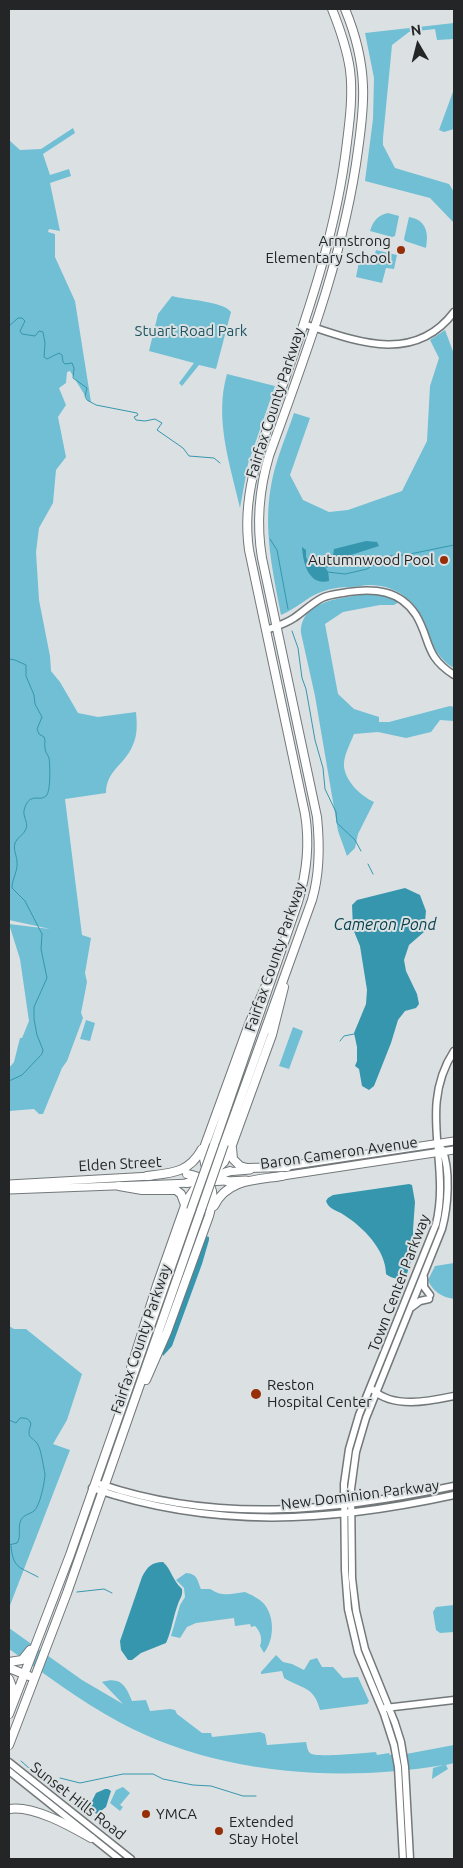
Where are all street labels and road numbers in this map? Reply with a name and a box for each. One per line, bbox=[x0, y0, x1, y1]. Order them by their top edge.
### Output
street label: Fairfax County Parkway bbox=[242, 326, 308, 480]
street label: Fairfax County Parkway bbox=[241, 880, 309, 1034]
street label: Baron Cameron Avenue bbox=[259, 1133, 419, 1173]
street label: Elden Street bbox=[78, 1153, 162, 1175]
street label: Town Center Parkway bbox=[364, 1212, 434, 1354]
street label: Fairfax County Parkway bbox=[107, 1262, 175, 1416]
street label: New Dominion Parkway bbox=[280, 1476, 440, 1514]
street label: Sunset Hills Road bbox=[27, 1758, 129, 1844]

